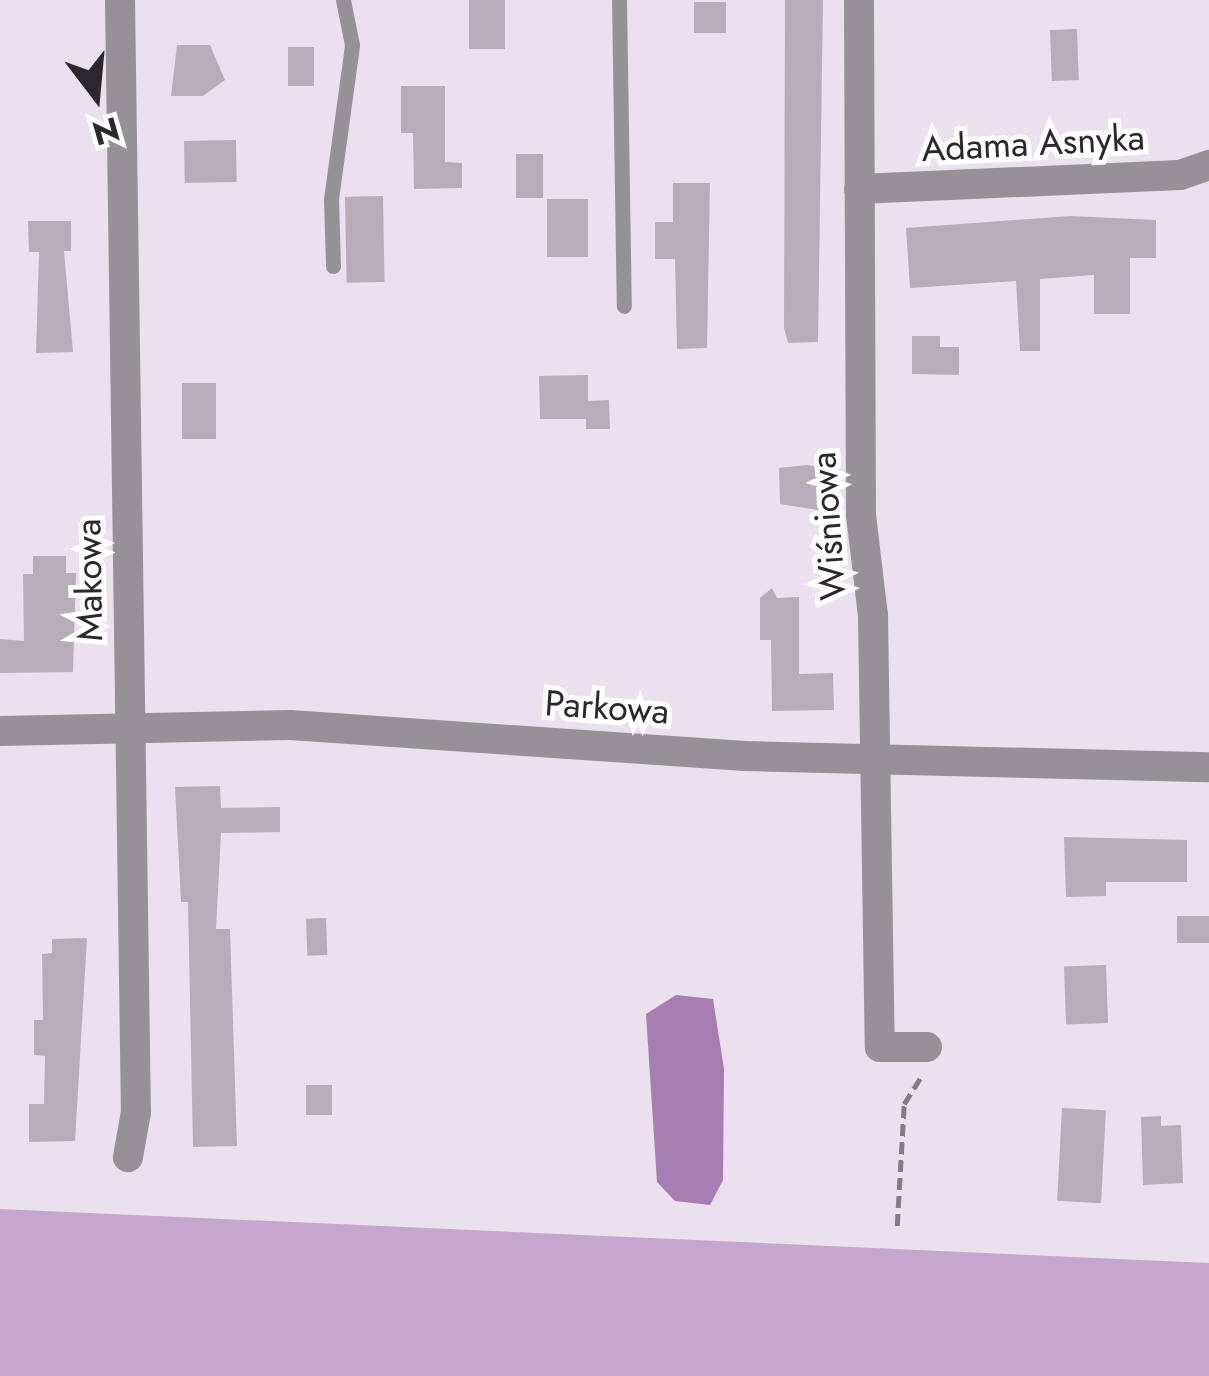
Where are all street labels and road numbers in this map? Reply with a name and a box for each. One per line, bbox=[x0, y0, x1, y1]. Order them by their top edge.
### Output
street label: Adama Asnyka bbox=[920, 116, 1146, 170]
street label: Wiśniowa bbox=[801, 450, 855, 602]
street label: Makowa bbox=[66, 518, 112, 642]
street label: Parkowa bbox=[543, 681, 671, 733]

